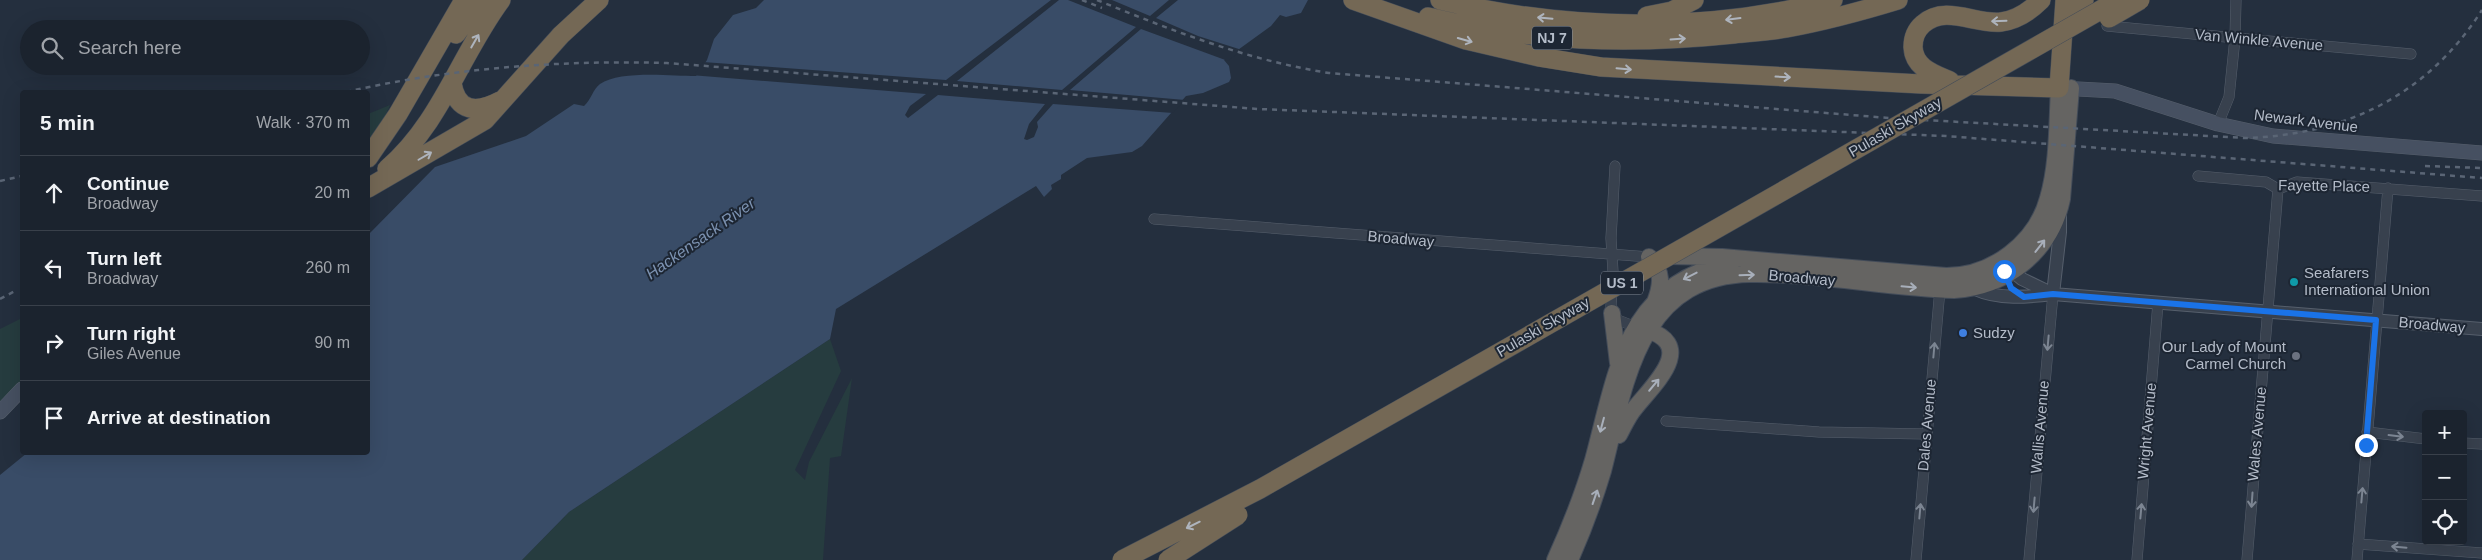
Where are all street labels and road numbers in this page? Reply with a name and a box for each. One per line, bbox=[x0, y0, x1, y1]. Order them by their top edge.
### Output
street label: Van Winkle Avenue bbox=[2194, 25, 2324, 54]
road number: NJ 7 bbox=[1532, 26, 1572, 49]
street label: Pulaski Skyway bbox=[1845, 93, 1945, 160]
street label: Newark Avenue bbox=[2253, 106, 2359, 135]
street label: Fayette Place bbox=[2278, 176, 2370, 195]
street label: Broadway bbox=[1367, 227, 1436, 250]
street label: Broadway bbox=[1768, 266, 1837, 289]
road number: US 1 bbox=[1601, 272, 1643, 294]
street label: Pulaski Skyway bbox=[1493, 293, 1593, 360]
street label: Broadway bbox=[2398, 313, 2467, 336]
street label: Dales Avenue bbox=[1914, 378, 1939, 472]
street label: Wallis Avenue bbox=[2027, 380, 2052, 474]
street label: Wright Avenue bbox=[2134, 382, 2159, 480]
street label: Wales Avenue bbox=[2244, 386, 2269, 482]

